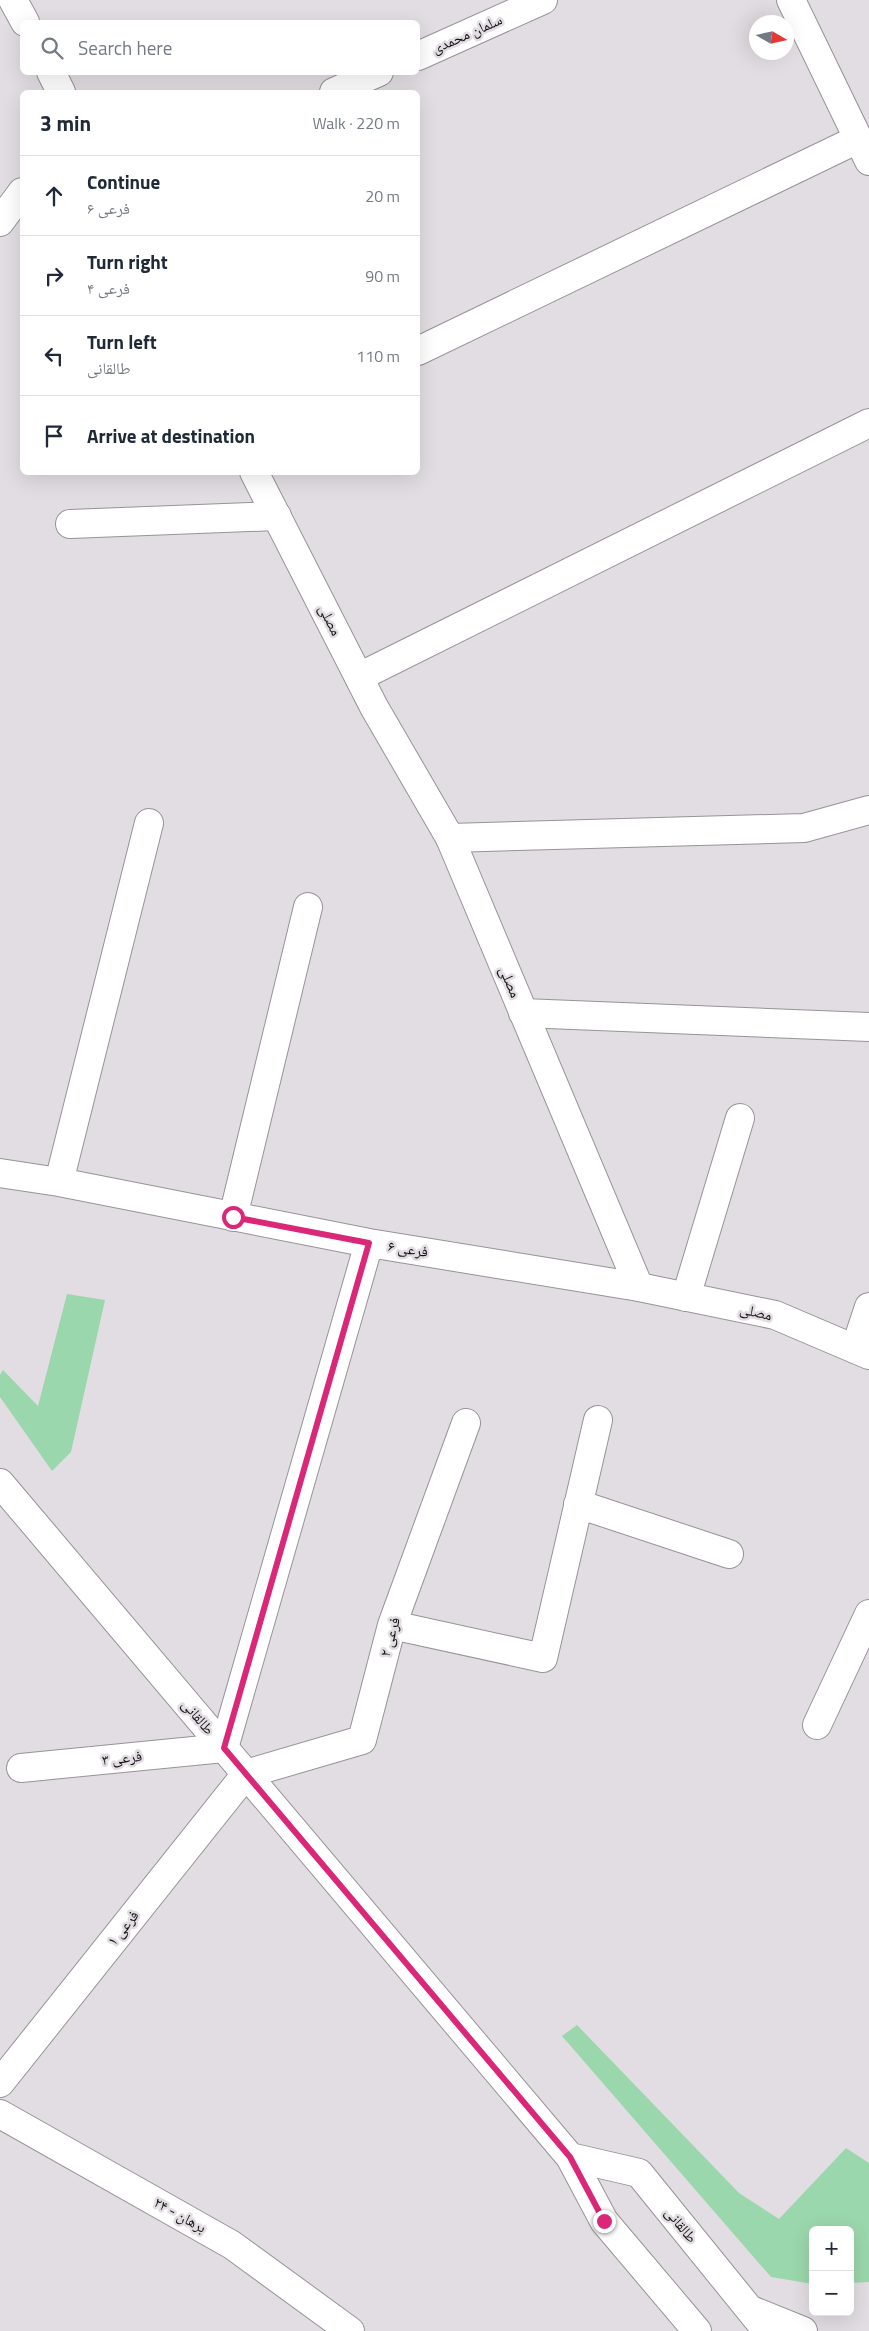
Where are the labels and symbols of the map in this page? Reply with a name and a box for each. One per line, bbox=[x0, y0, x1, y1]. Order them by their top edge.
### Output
street label: سلمان محمدی bbox=[428, 8, 506, 59]
north arrow bbox=[749, 15, 794, 60]
street label: مصلی bbox=[313, 600, 348, 640]
street label: مصلی bbox=[494, 962, 527, 1001]
route start bbox=[222, 1206, 245, 1229]
street label: فرعی ۶ bbox=[386, 1234, 430, 1263]
street label: مصلی bbox=[738, 1297, 775, 1326]
street label: فرعی ۲ bbox=[373, 1614, 406, 1659]
street label: طالقانی bbox=[176, 1694, 220, 1740]
street label: فرعی ۳ bbox=[101, 1744, 143, 1771]
street label: فرعی ۱ bbox=[101, 1905, 144, 1951]
street label: ۲۴ - برهان bbox=[150, 2191, 211, 2238]
street label: طالقانی bbox=[660, 2202, 703, 2248]
route end bbox=[593, 2210, 616, 2233]

